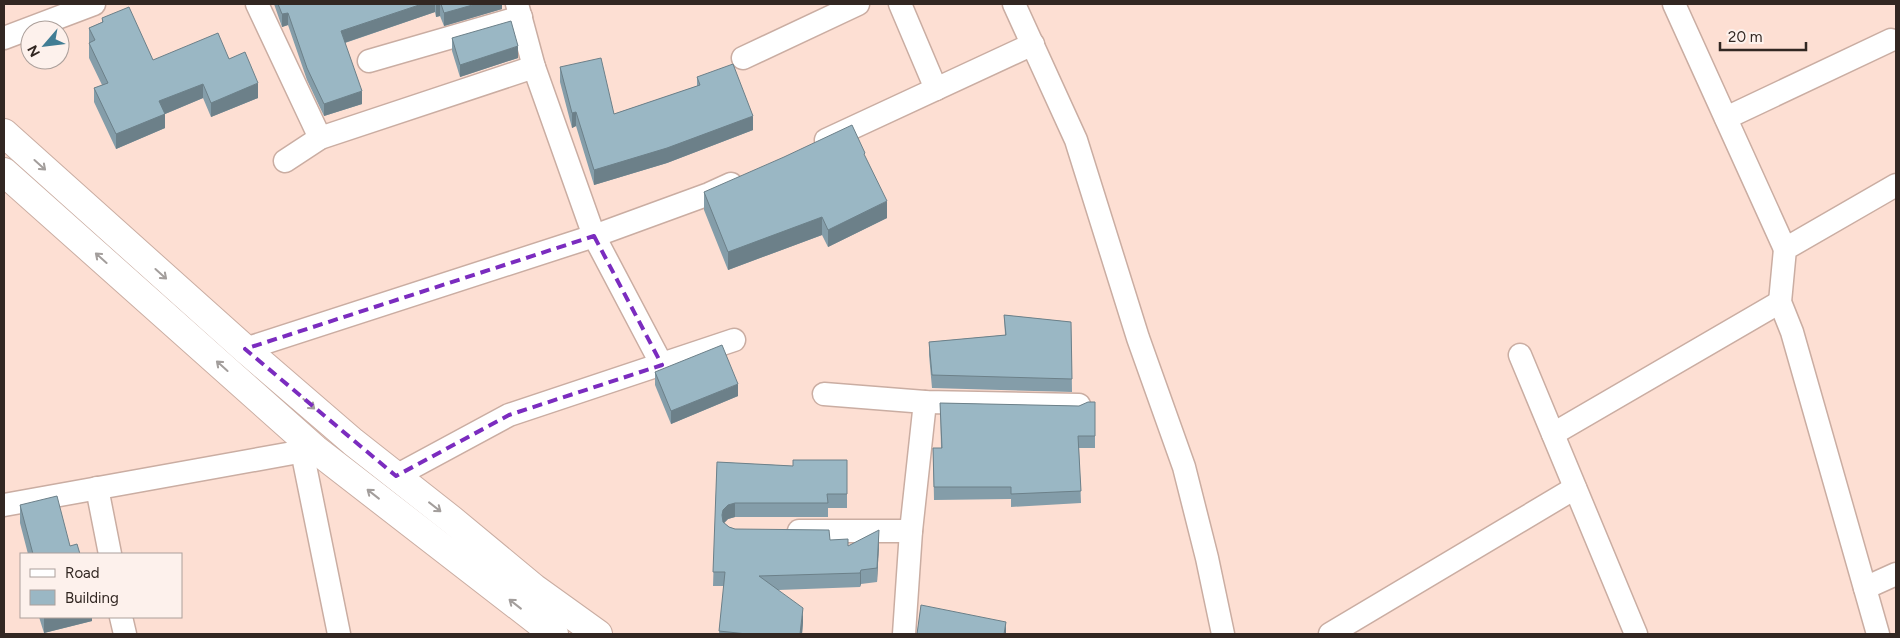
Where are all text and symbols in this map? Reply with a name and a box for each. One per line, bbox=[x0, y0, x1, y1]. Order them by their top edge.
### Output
north arrow bbox=[20, 20, 70, 70]
scale bar bbox=[1720, 20, 1806, 52]
text: 20 m bbox=[1728, 28, 1762, 46]
text: N bbox=[24, 42, 44, 60]
one-way arrow bbox=[34, 160, 47, 171]
one-way arrow bbox=[94, 252, 107, 264]
one-way arrow bbox=[154, 268, 167, 280]
one-way arrow bbox=[216, 360, 229, 372]
one-way arrow bbox=[303, 399, 316, 410]
one-way arrow bbox=[367, 488, 380, 499]
one-way arrow bbox=[428, 501, 441, 512]
legend bbox=[20, 553, 182, 618]
text: Road bbox=[65, 564, 100, 582]
text: Building bbox=[65, 589, 119, 607]
one-way arrow bbox=[509, 599, 522, 610]

